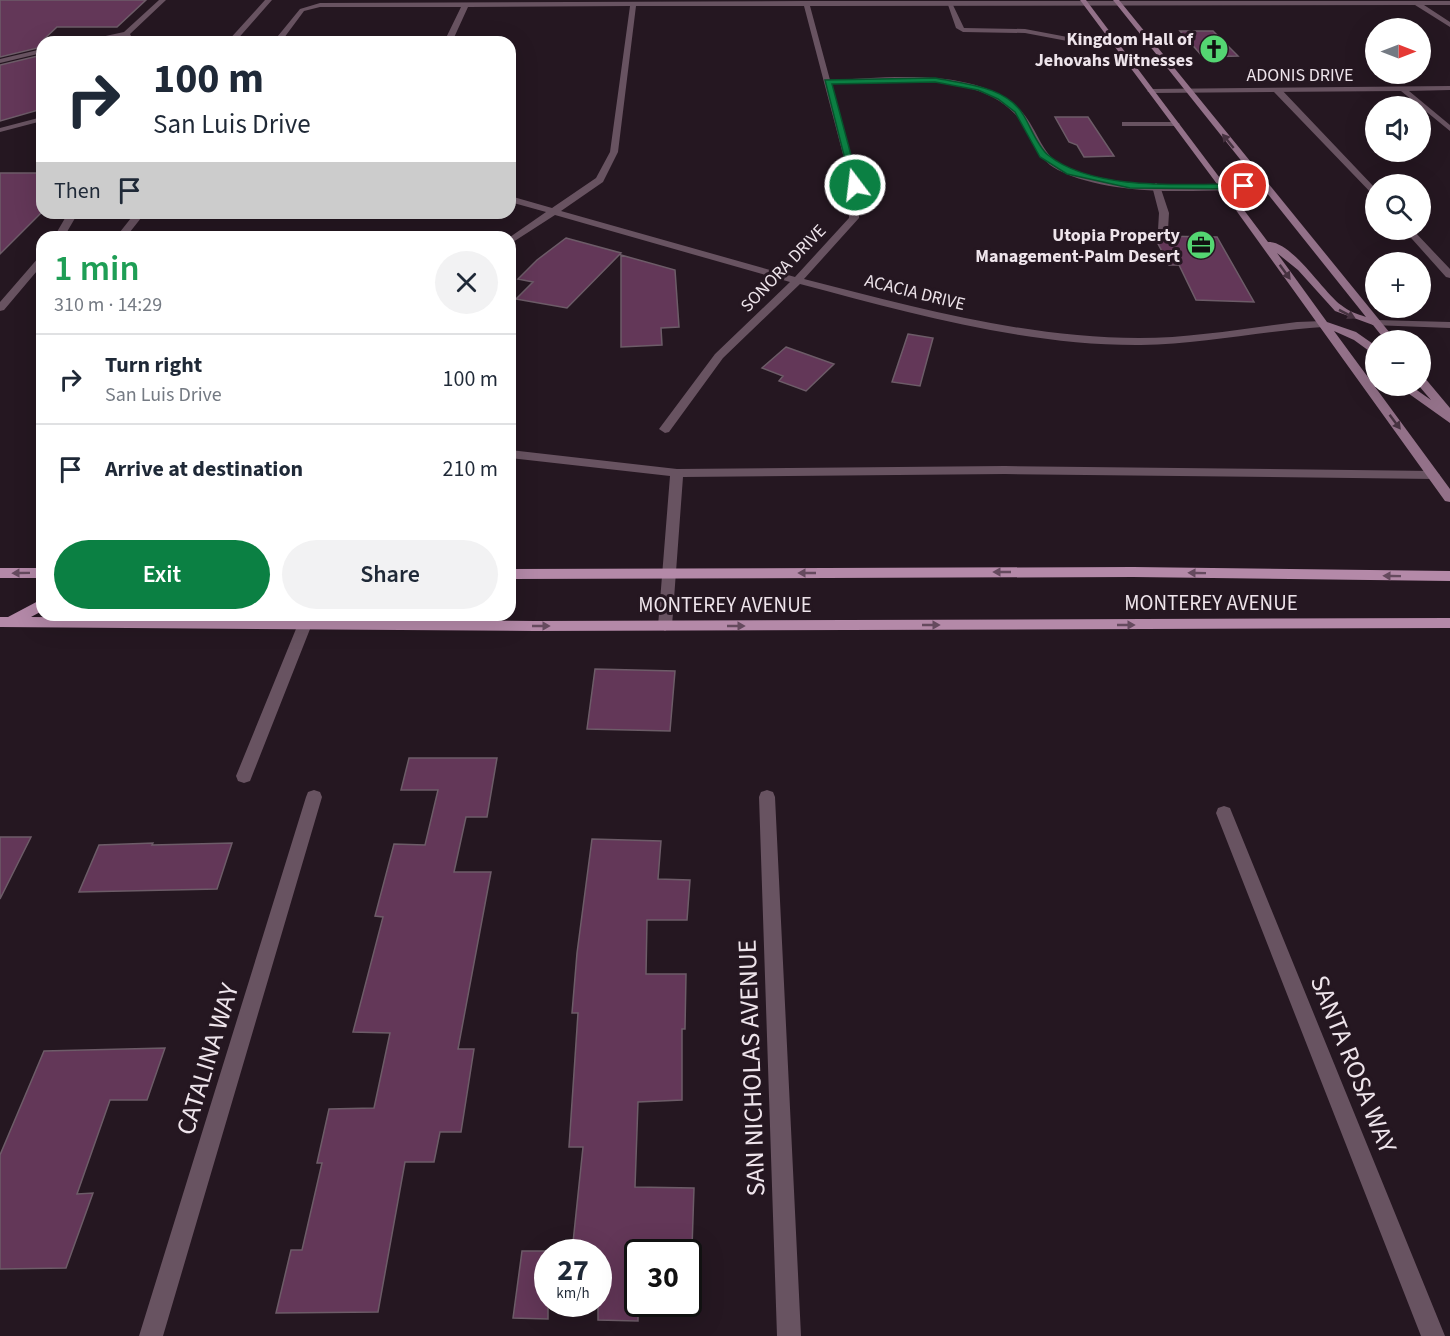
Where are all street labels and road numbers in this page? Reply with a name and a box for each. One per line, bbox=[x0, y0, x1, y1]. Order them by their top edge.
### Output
street label: ADONIS DRIVE bbox=[1246, 63, 1354, 88]
street label: SONORA DRIVE bbox=[735, 219, 832, 318]
street label: ACACIA DRIVE bbox=[862, 268, 968, 317]
street label: MONTEREY AVENUE bbox=[1124, 588, 1298, 618]
street label: MONTEREY AVENUE bbox=[638, 590, 812, 620]
street label: SAN NICHOLAS AVENUE bbox=[729, 939, 774, 1197]
street label: SANTA ROSA WAY bbox=[1301, 970, 1406, 1159]
street label: CATALINA WAY bbox=[167, 978, 248, 1140]

